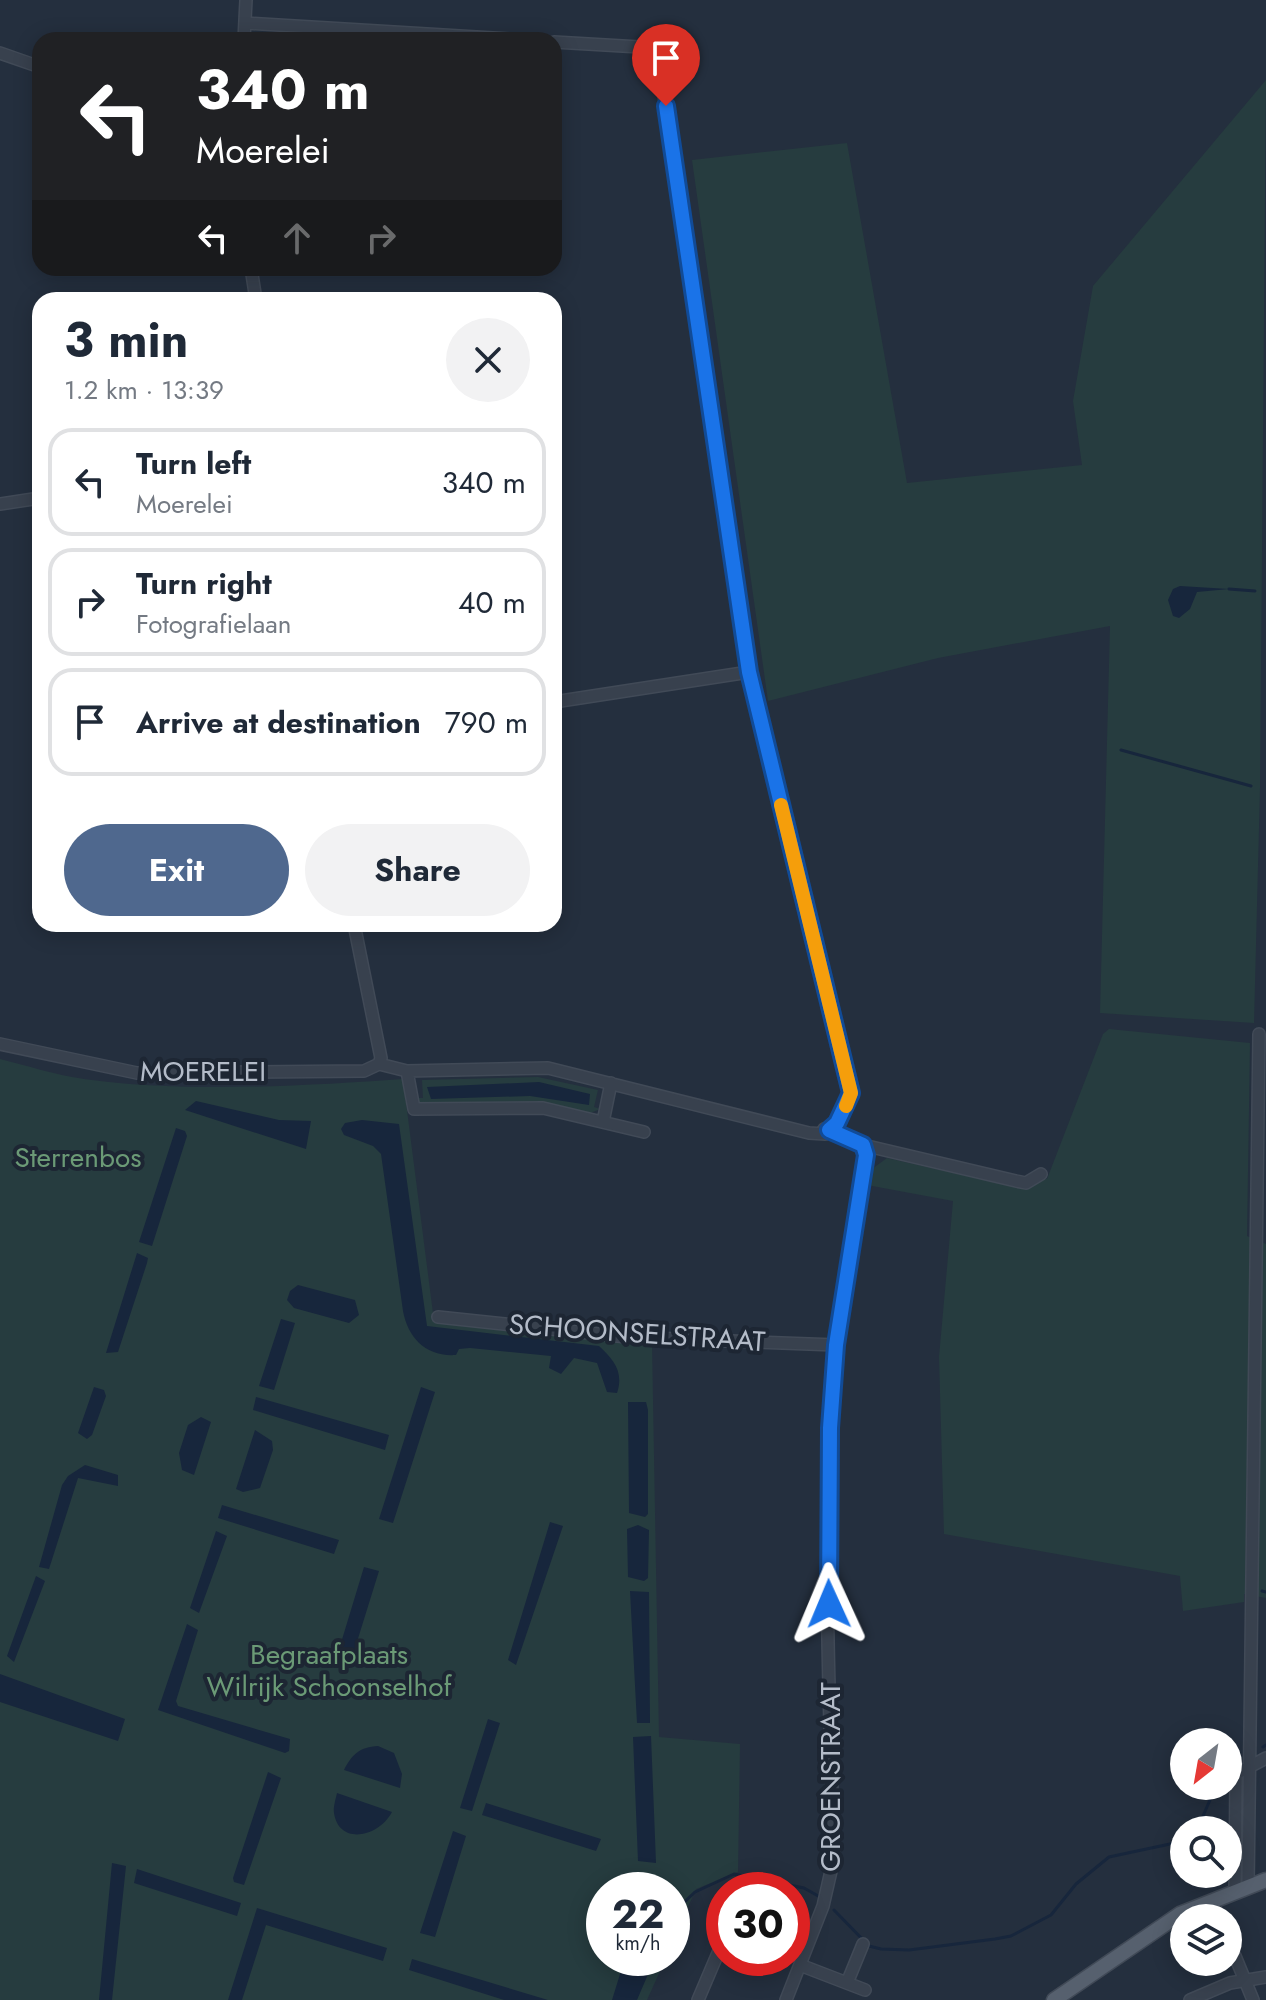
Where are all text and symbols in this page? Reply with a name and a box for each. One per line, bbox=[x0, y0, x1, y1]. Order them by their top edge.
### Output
pin bbox=[632, 24, 700, 106]
icon: arrive bbox=[644, 36, 688, 80]
text: 340 m bbox=[196, 49, 370, 130]
icon: left bbox=[64, 64, 168, 168]
text: Moerelei bbox=[196, 124, 330, 176]
icon: left bbox=[191, 216, 235, 260]
icon: ahead bbox=[275, 216, 319, 260]
icon: right bbox=[359, 216, 403, 260]
text: 3 min bbox=[64, 306, 188, 375]
button: close bbox=[446, 318, 530, 402]
text: 1.2 km · 13:39 bbox=[64, 371, 224, 409]
text: Turn left bbox=[136, 442, 251, 485]
icon: left bbox=[68, 460, 112, 504]
text: 340 m bbox=[442, 461, 526, 504]
text: Moerelei bbox=[136, 485, 233, 523]
text: Turn right bbox=[136, 562, 272, 605]
icon: right bbox=[68, 580, 112, 624]
text: 40 m bbox=[458, 581, 526, 624]
text: Fotografielaan bbox=[136, 605, 291, 643]
icon: arrive bbox=[68, 700, 112, 744]
text: Arrive at destination bbox=[136, 701, 421, 744]
text: 790 m bbox=[445, 701, 528, 744]
button: Exit bbox=[64, 824, 289, 916]
button: Share bbox=[305, 824, 530, 916]
street label: MOERELEI bbox=[140, 1051, 266, 1092]
park label: Sterrenbos bbox=[15, 1137, 141, 1178]
street label: SCHOONSELSTRAAT bbox=[508, 1304, 766, 1362]
position arrow bbox=[787, 1562, 871, 1646]
park label: Begraafplaats Wilrijk Schoonselhof bbox=[207, 1634, 452, 1707]
street label: GROENSTRAAT bbox=[810, 1682, 851, 1872]
north arrow bbox=[1170, 1728, 1242, 1800]
map controls bbox=[1170, 1728, 1242, 1976]
button: search bbox=[1170, 1816, 1242, 1888]
speed limit sign: 30 bbox=[706, 1872, 810, 1976]
text: 22 bbox=[612, 1885, 664, 1943]
button: layers bbox=[1170, 1904, 1242, 1976]
text: km/h bbox=[615, 1929, 661, 1958]

